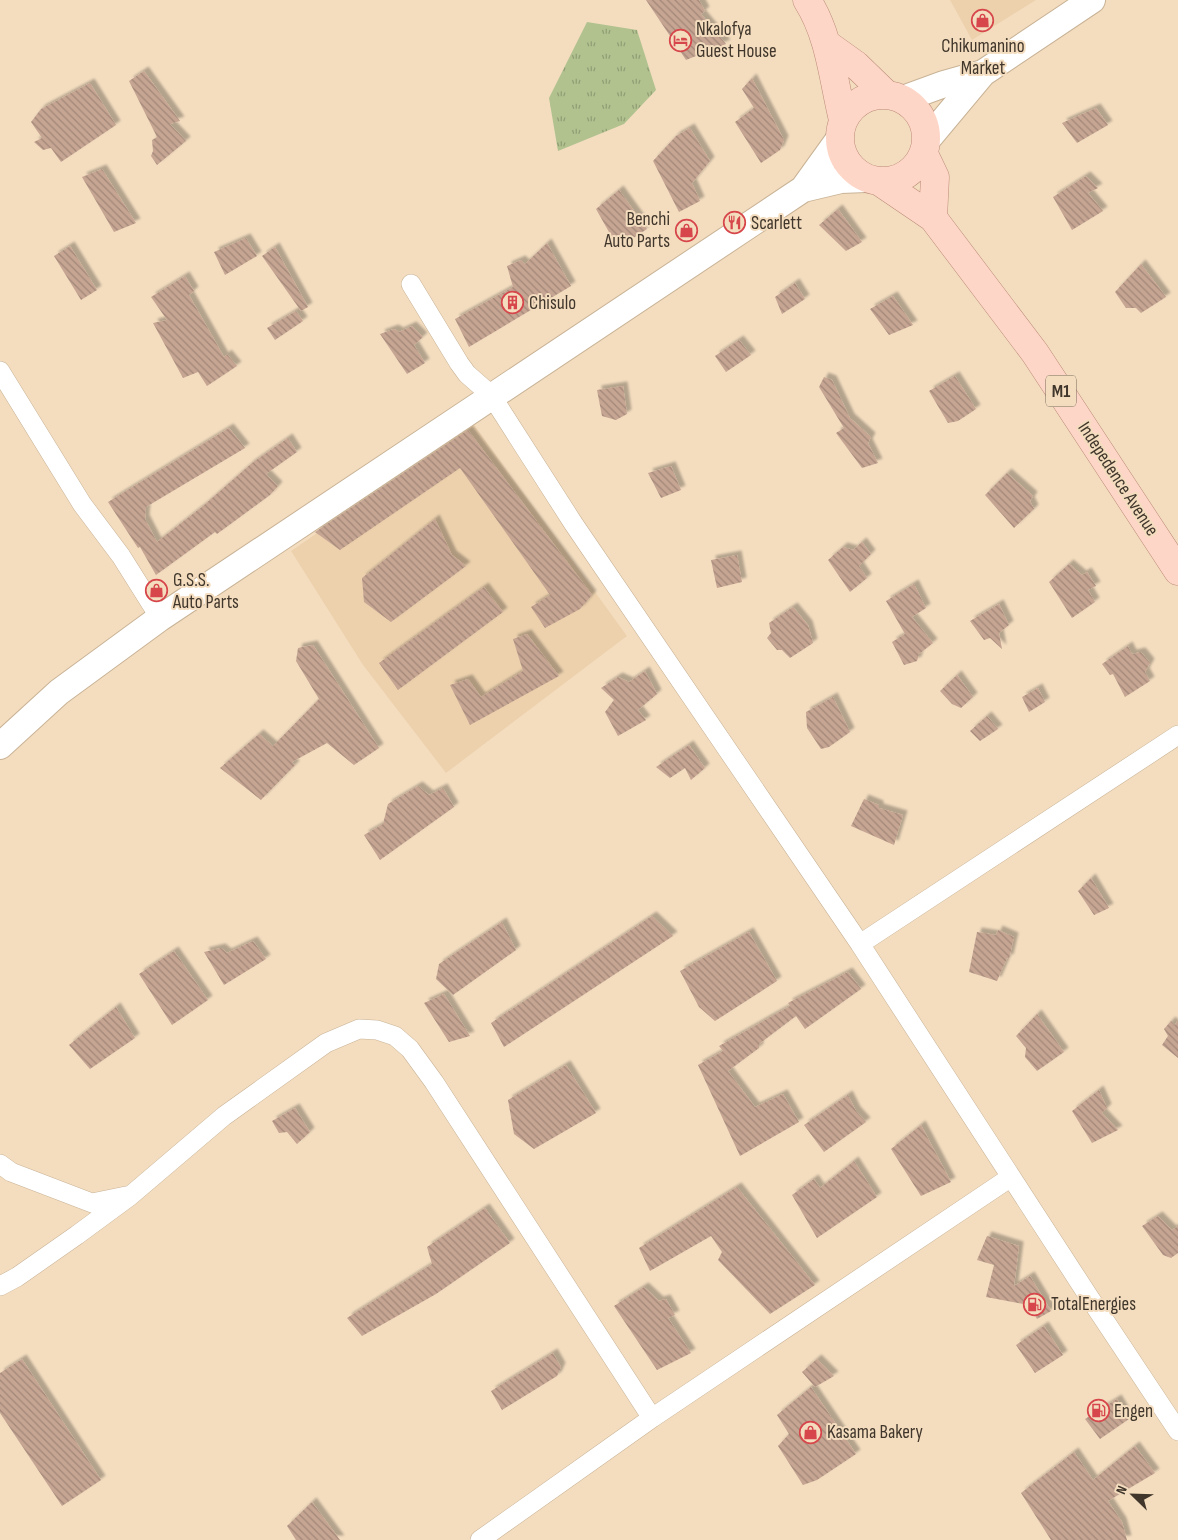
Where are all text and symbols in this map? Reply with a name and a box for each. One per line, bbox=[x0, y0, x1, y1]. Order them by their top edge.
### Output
shop icon: Chikumanino Market bbox=[971, 8, 995, 32]
place label: Nkalofya Guest House bbox=[696, 18, 777, 63]
hotel icon: Nkalofya Guest House bbox=[668, 28, 692, 52]
place label: Chikumanino Market bbox=[941, 35, 1025, 80]
place label: Benchi Auto Parts bbox=[603, 208, 670, 253]
restaurant icon: Scarlett bbox=[723, 211, 747, 235]
place label: Scarlett bbox=[751, 212, 802, 235]
shop icon: Benchi Auto Parts bbox=[674, 218, 698, 242]
building icon: Chisulo bbox=[501, 291, 525, 315]
place label: Chisulo bbox=[529, 292, 576, 315]
road number: M1 bbox=[1046, 376, 1076, 406]
street label: Indepedence Avenue bbox=[1073, 418, 1163, 540]
place label: G.S.S. Auto Parts bbox=[172, 569, 239, 614]
shop icon: G.S.S. Auto Parts bbox=[145, 579, 169, 603]
fuel station icon: TotalEnergies bbox=[1023, 1292, 1047, 1316]
place label: TotalEnergies bbox=[1051, 1293, 1136, 1316]
fuel station icon: Engen bbox=[1086, 1399, 1110, 1423]
place label: Engen bbox=[1114, 1400, 1153, 1423]
shop icon: Kasama Bakery bbox=[799, 1420, 823, 1444]
place label: Kasama Bakery bbox=[827, 1421, 923, 1444]
north arrow bbox=[1108, 1470, 1158, 1520]
text: N bbox=[1112, 1483, 1131, 1497]

